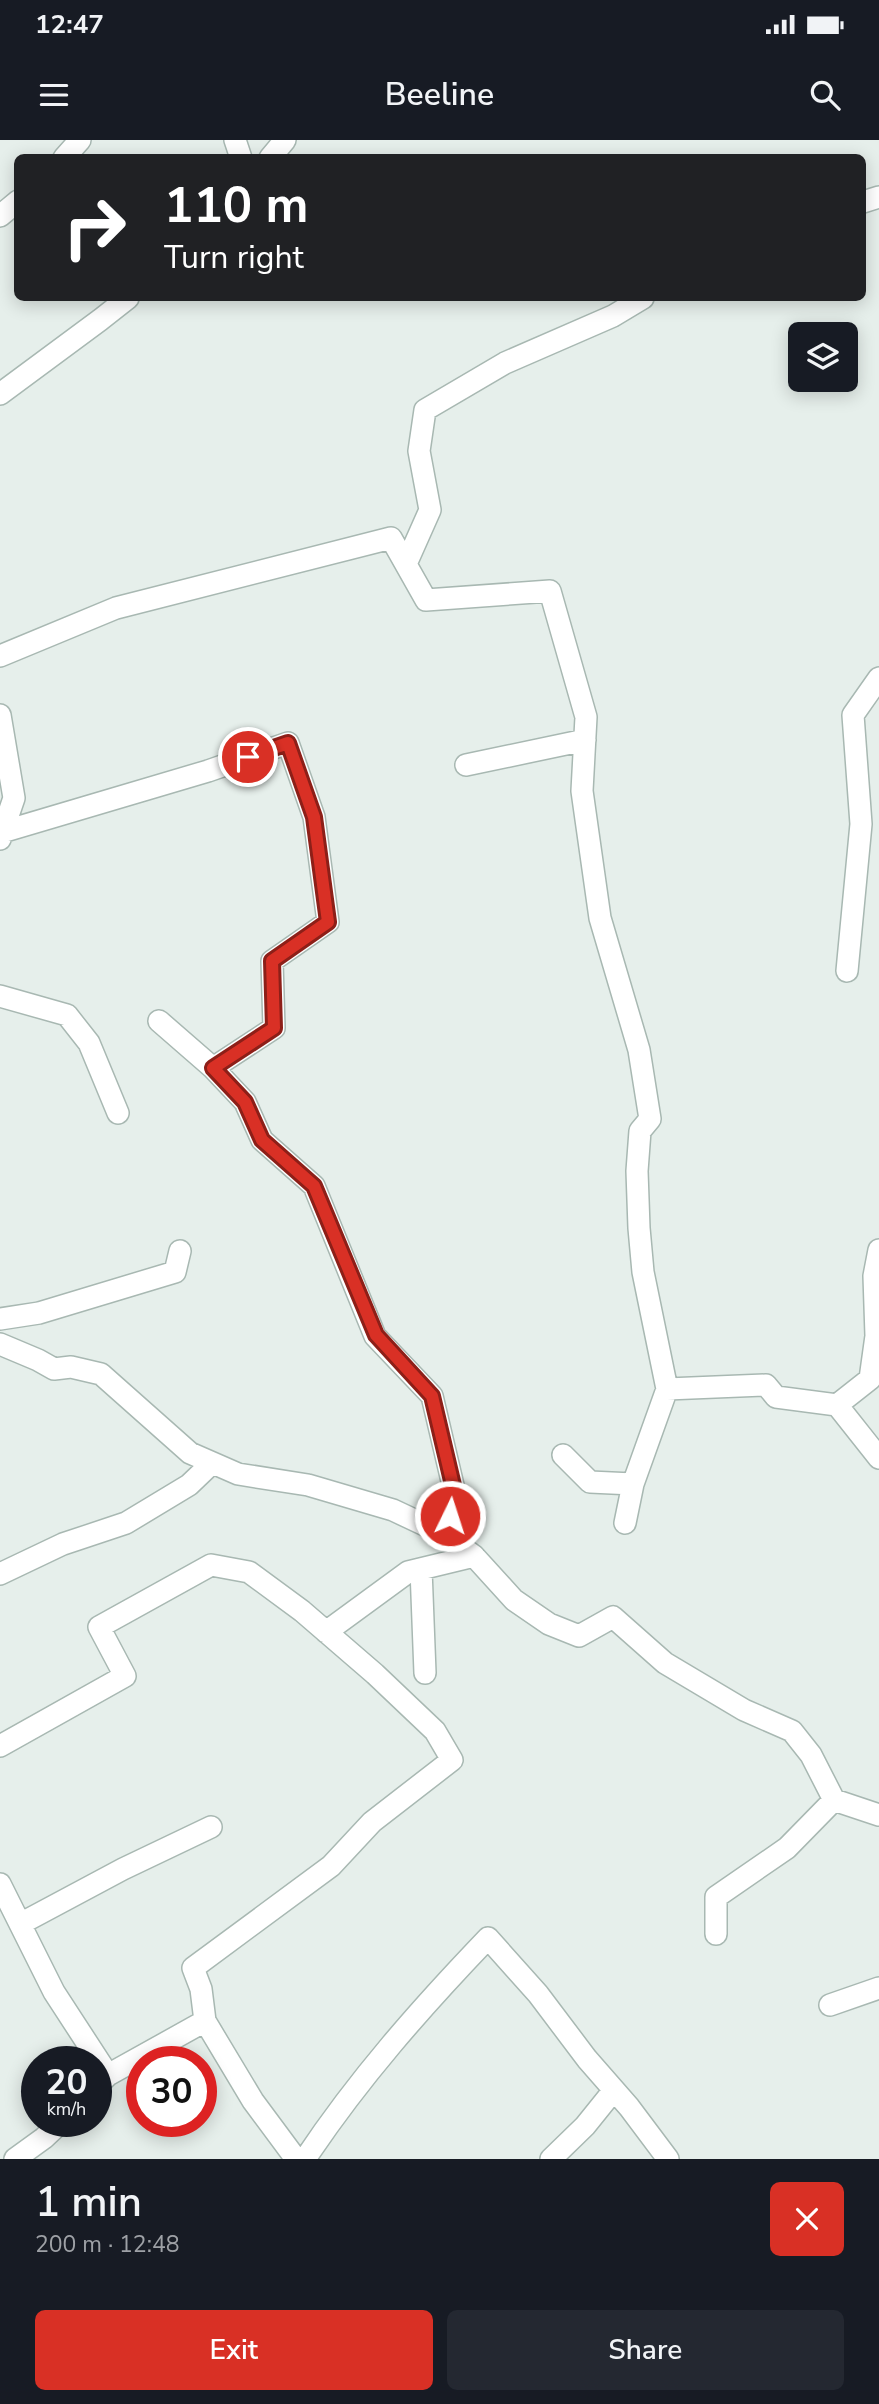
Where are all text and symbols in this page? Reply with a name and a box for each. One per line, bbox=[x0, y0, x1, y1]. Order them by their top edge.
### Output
text: 12:47 bbox=[35, 7, 104, 42]
text: Beeline bbox=[385, 73, 494, 116]
icon: menu bbox=[35, 76, 73, 114]
icon: search bbox=[806, 76, 844, 114]
text: 110 m bbox=[164, 172, 308, 239]
icon: right bbox=[49, 182, 140, 273]
text: Turn right bbox=[164, 236, 304, 279]
map controls bbox=[788, 322, 858, 392]
button: layers bbox=[788, 322, 858, 392]
pin bbox=[218, 727, 278, 787]
icon: arrive bbox=[229, 738, 267, 776]
position arrow bbox=[413, 1479, 487, 1553]
speed limit sign: 30 bbox=[126, 2046, 217, 2137]
text: 20 bbox=[45, 2059, 88, 2106]
text: km/h bbox=[47, 2097, 86, 2121]
text: 1 min bbox=[35, 2174, 142, 2231]
button: close bbox=[770, 2182, 844, 2256]
text: 200 m · 12:48 bbox=[35, 2229, 180, 2260]
button: Exit bbox=[35, 2310, 433, 2390]
button: Share bbox=[447, 2310, 844, 2390]

